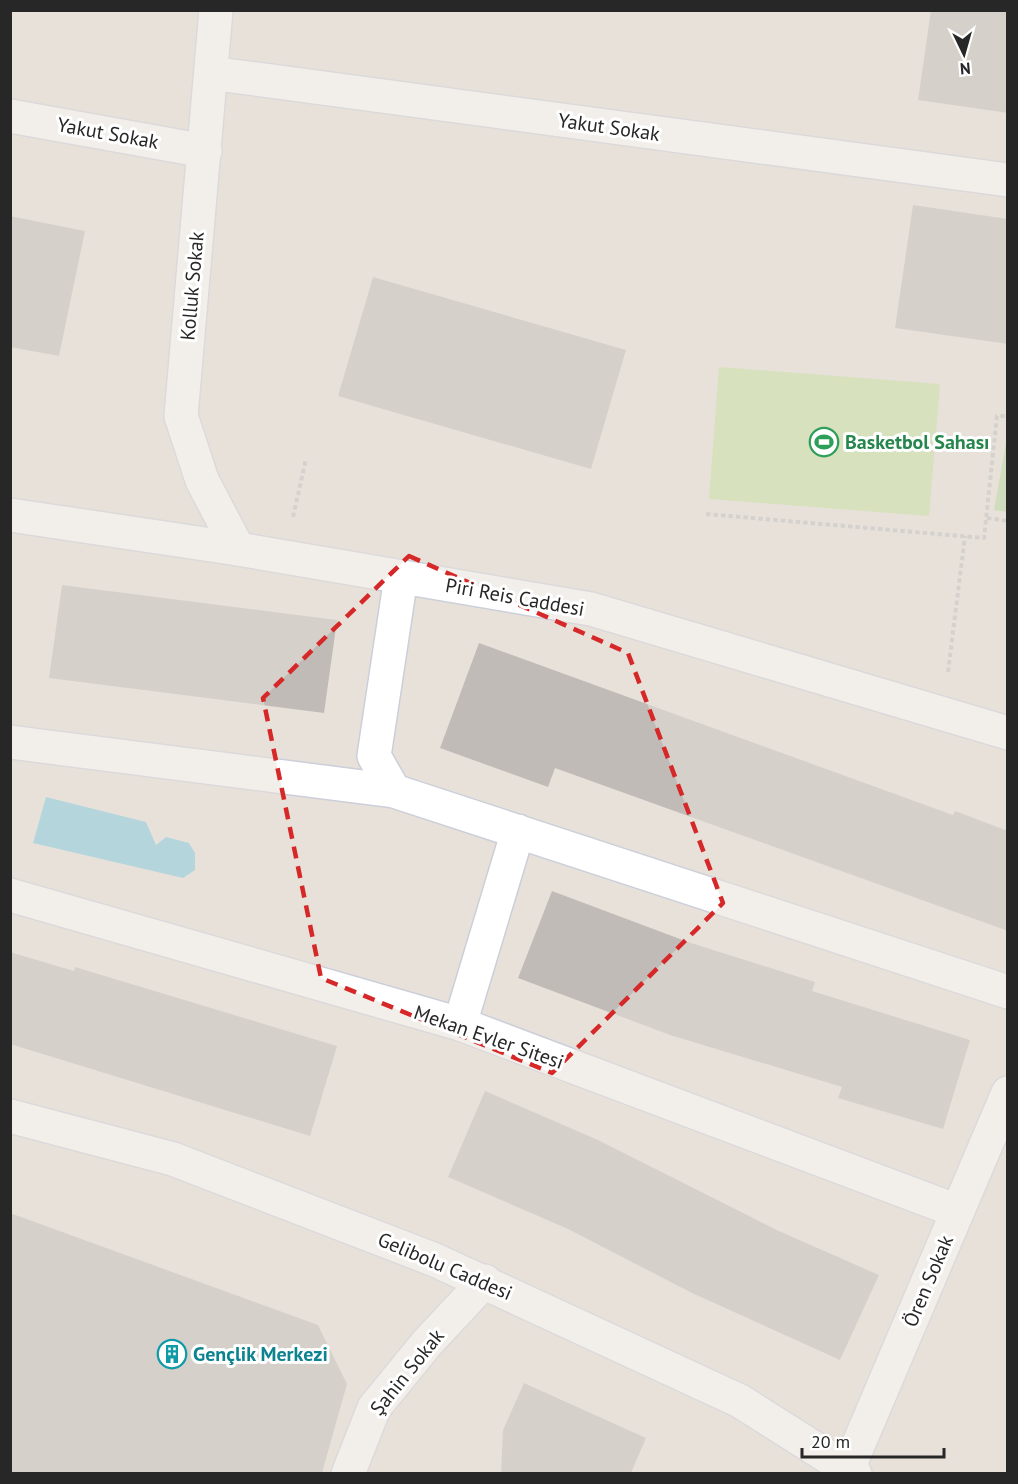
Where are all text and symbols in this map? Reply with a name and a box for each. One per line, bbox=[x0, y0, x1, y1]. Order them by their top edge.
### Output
north arrow bbox=[934, 24, 994, 84]
text: N bbox=[959, 59, 971, 79]
street label: Yakut Sokak bbox=[556, 107, 662, 147]
street label: Yakut Sokak bbox=[55, 111, 161, 155]
street label: Kolluk Sokak bbox=[174, 230, 210, 342]
sports icon: Basketbol Sahası bbox=[808, 426, 840, 458]
place label: Basketbol Sahası bbox=[845, 429, 989, 455]
street label: Piri Reis Caddesi bbox=[443, 572, 587, 622]
street label: Mekan Evler Sitesi bbox=[411, 999, 567, 1075]
street label: Gelibolu Caddesi bbox=[374, 1226, 516, 1306]
street label: Ören Sokak bbox=[897, 1231, 959, 1331]
street label: Şahin Sokak bbox=[364, 1323, 450, 1420]
building icon: Gençlik Merkezi bbox=[156, 1338, 188, 1370]
place label: Gençlik Merkezi bbox=[193, 1341, 328, 1367]
scale bar bbox=[802, 1421, 944, 1459]
text: 20 m bbox=[811, 1430, 850, 1453]

